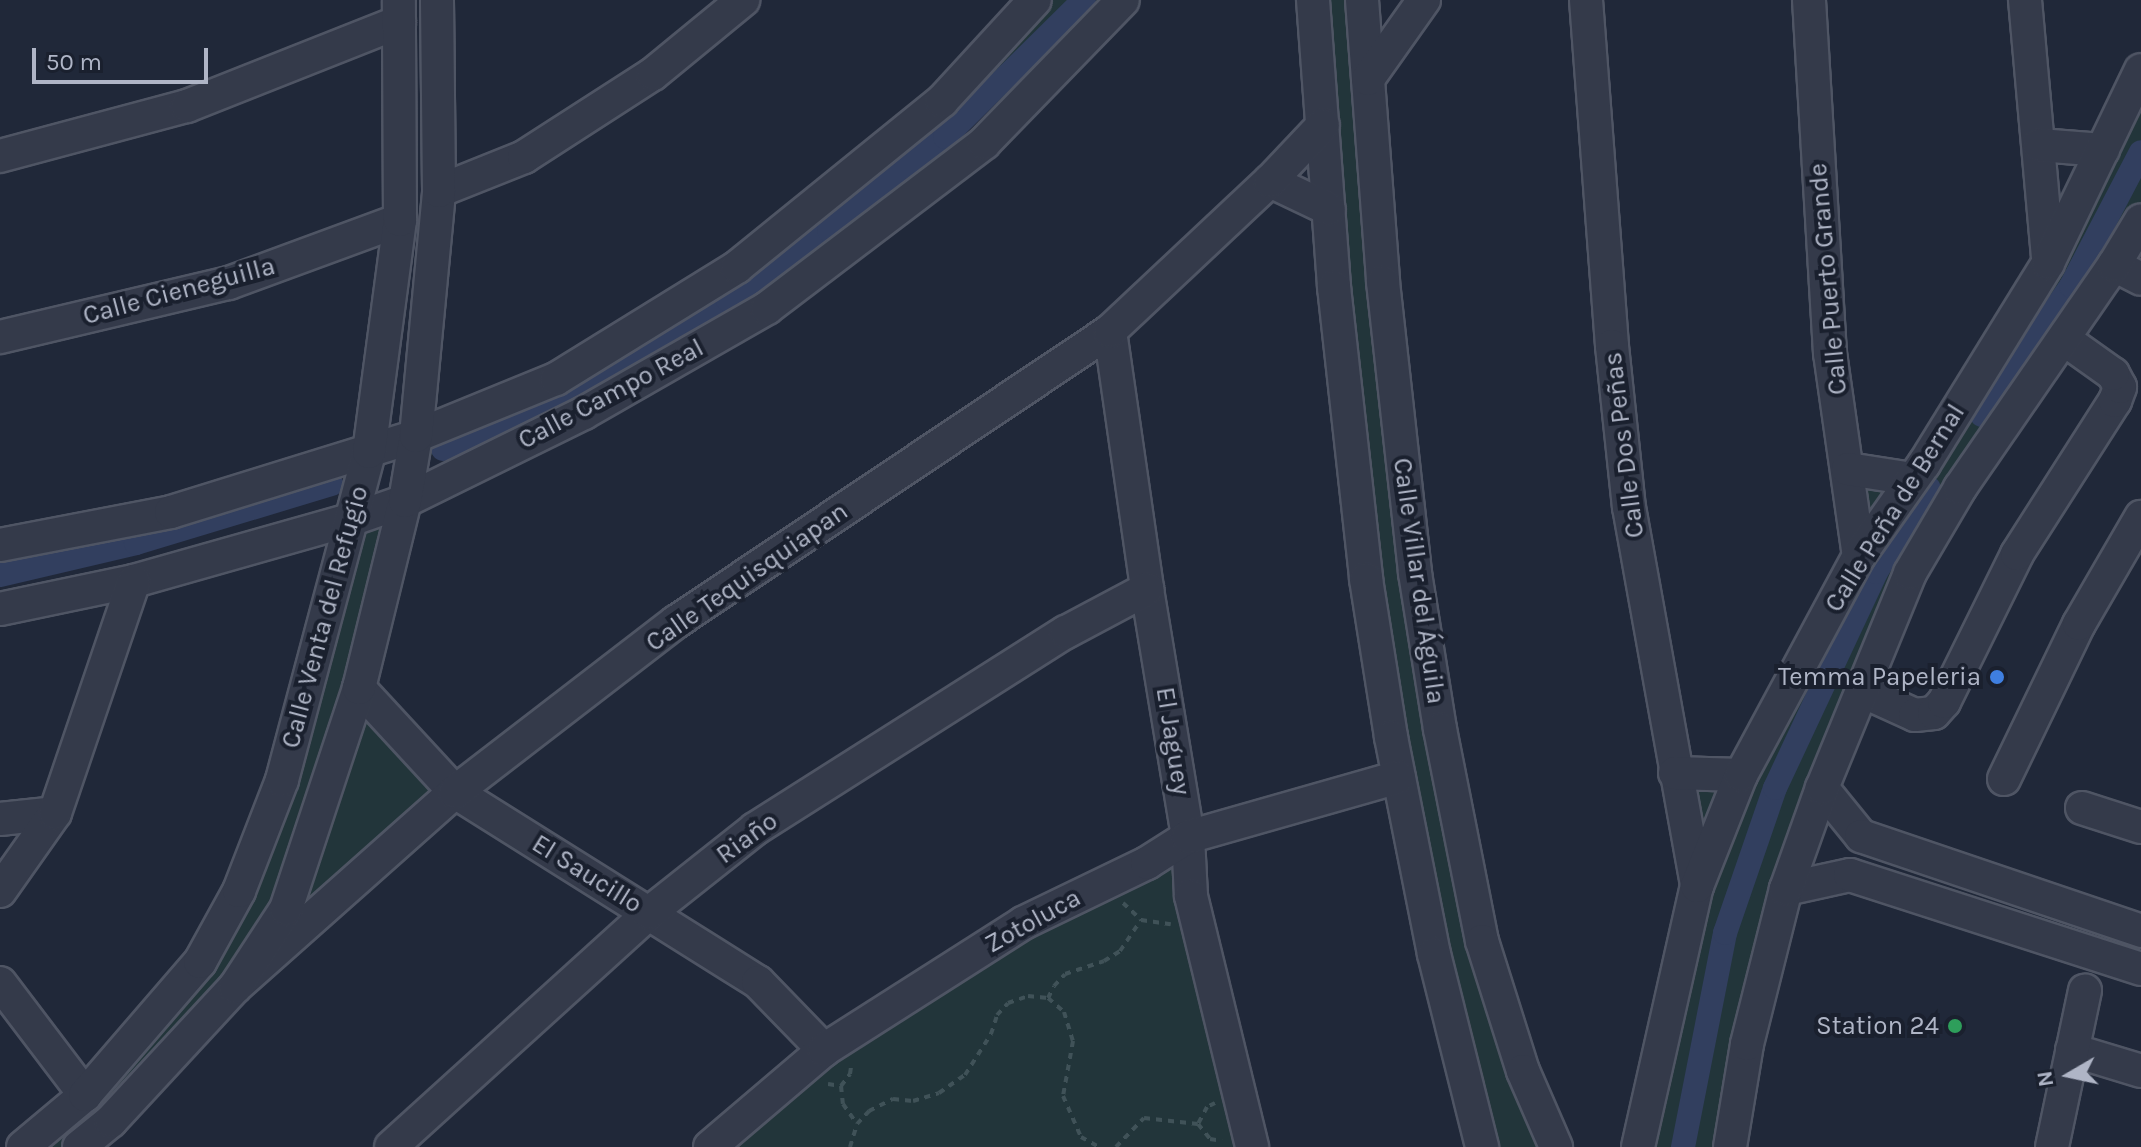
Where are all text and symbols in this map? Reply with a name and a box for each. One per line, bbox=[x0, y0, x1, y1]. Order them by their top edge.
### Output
scale bar bbox=[36, 32, 212, 82]
text: 50 m bbox=[46, 48, 102, 76]
street label: Calle Puerto Grande bbox=[1802, 162, 1854, 396]
street label: Calle Cieneguilla bbox=[80, 250, 278, 332]
street label: Calle Campo Real bbox=[513, 332, 709, 456]
street label: Calle Dos Peñas bbox=[1597, 350, 1651, 540]
street label: Calle Peña de Bernal bbox=[1818, 398, 1972, 618]
street label: Calle Villar del Águila bbox=[1386, 456, 1452, 706]
street label: Calle Venta del Refugio bbox=[275, 482, 375, 752]
street label: Calle Tequisquiapan bbox=[640, 496, 854, 658]
place label: Temma Papeleria bbox=[1778, 661, 1981, 693]
marker: Temma Papeleria bbox=[1988, 668, 2006, 686]
street label: El Jaguey bbox=[1149, 685, 1197, 797]
street label: Riaño bbox=[710, 805, 784, 871]
street label: El Saucillo bbox=[526, 828, 648, 920]
street label: Zotoluca bbox=[980, 882, 1086, 960]
place label: Station 24 bbox=[1816, 1010, 1939, 1042]
marker: Station 24 bbox=[1946, 1017, 1964, 1035]
north arrow bbox=[2029, 1035, 2109, 1115]
text: N bbox=[2031, 1069, 2059, 1089]

